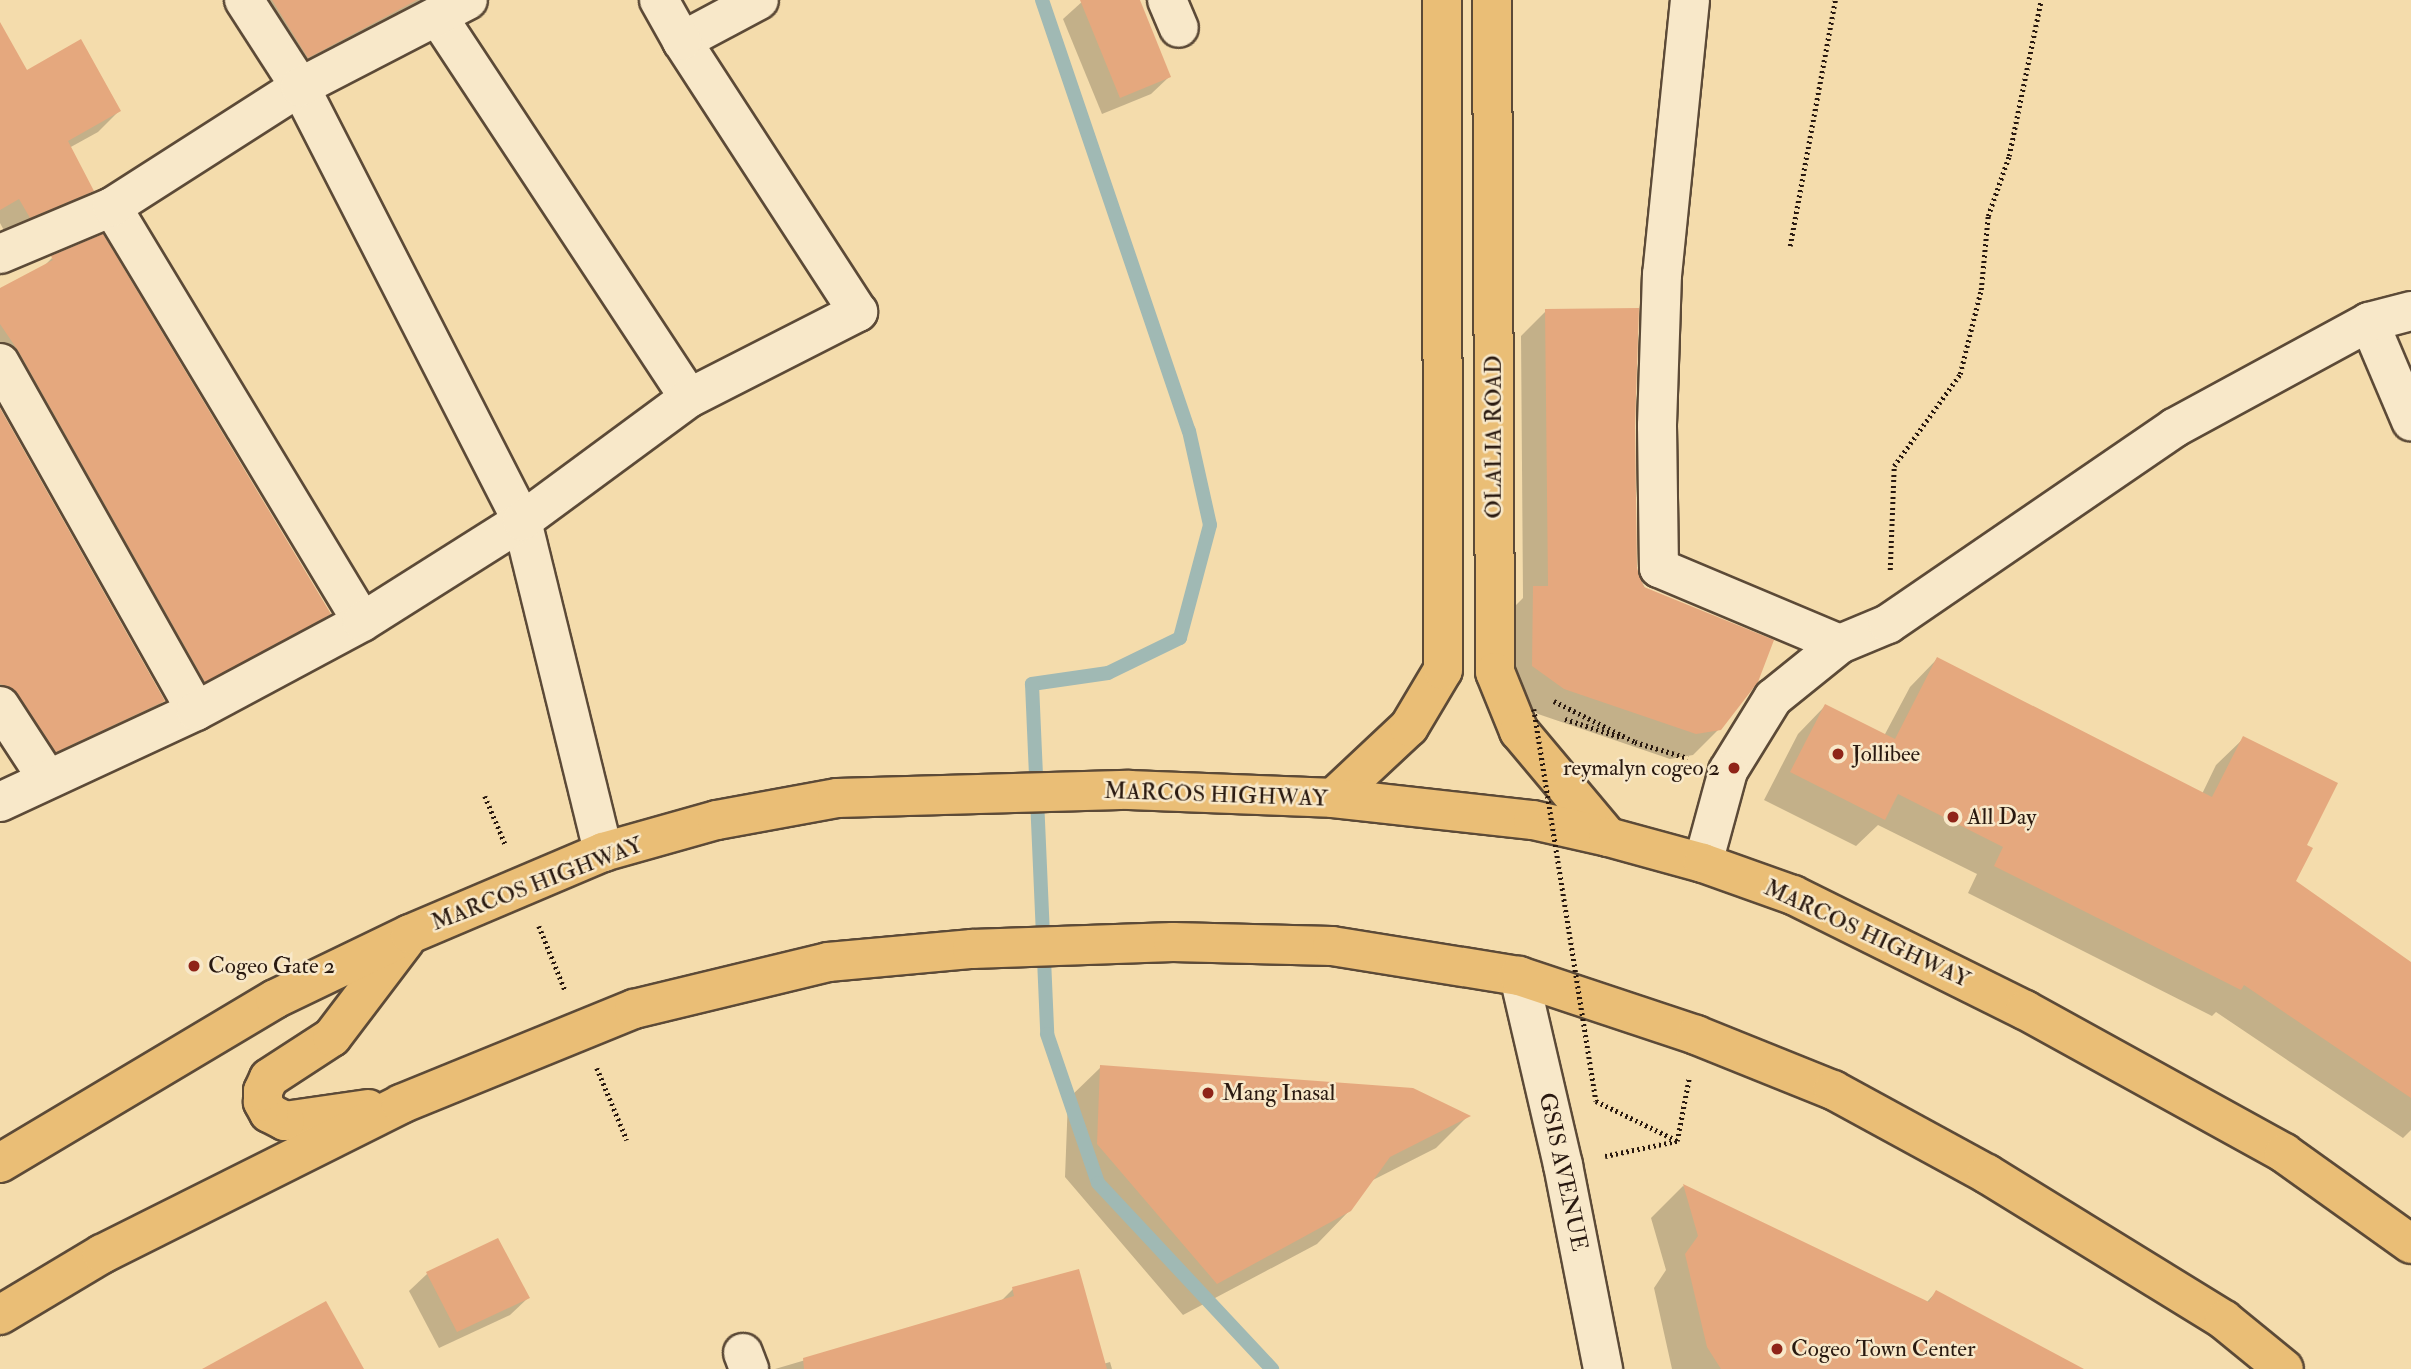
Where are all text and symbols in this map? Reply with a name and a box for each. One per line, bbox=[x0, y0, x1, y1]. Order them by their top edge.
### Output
street label: OLALIA ROAD bbox=[1480, 355, 1508, 519]
place label: Jollibee bbox=[1852, 740, 1920, 768]
marker: Jollibee bbox=[1830, 746, 1846, 762]
place label: reymalyn cogeo 2 bbox=[1563, 754, 1720, 782]
marker: reymalyn cogeo 2 bbox=[1726, 760, 1742, 776]
street label: MARCOS HIGHWAY bbox=[1104, 777, 1328, 813]
place label: All Day bbox=[1967, 803, 2036, 831]
marker: All Day bbox=[1945, 809, 1961, 825]
street label: MARCOS HIGHWAY bbox=[427, 831, 647, 937]
street label: MARCOS HIGHWAY bbox=[1760, 874, 1974, 994]
place label: Cogeo Gate 2 bbox=[208, 952, 335, 980]
marker: Cogeo Gate 2 bbox=[186, 958, 202, 974]
place label: Mang Inasal bbox=[1222, 1079, 1335, 1107]
marker: Mang Inasal bbox=[1200, 1085, 1216, 1101]
street label: GSIS AVENUE bbox=[1533, 1090, 1593, 1254]
place label: Cogeo Town Center bbox=[1791, 1335, 1976, 1363]
marker: Cogeo Town Center bbox=[1769, 1341, 1785, 1357]

